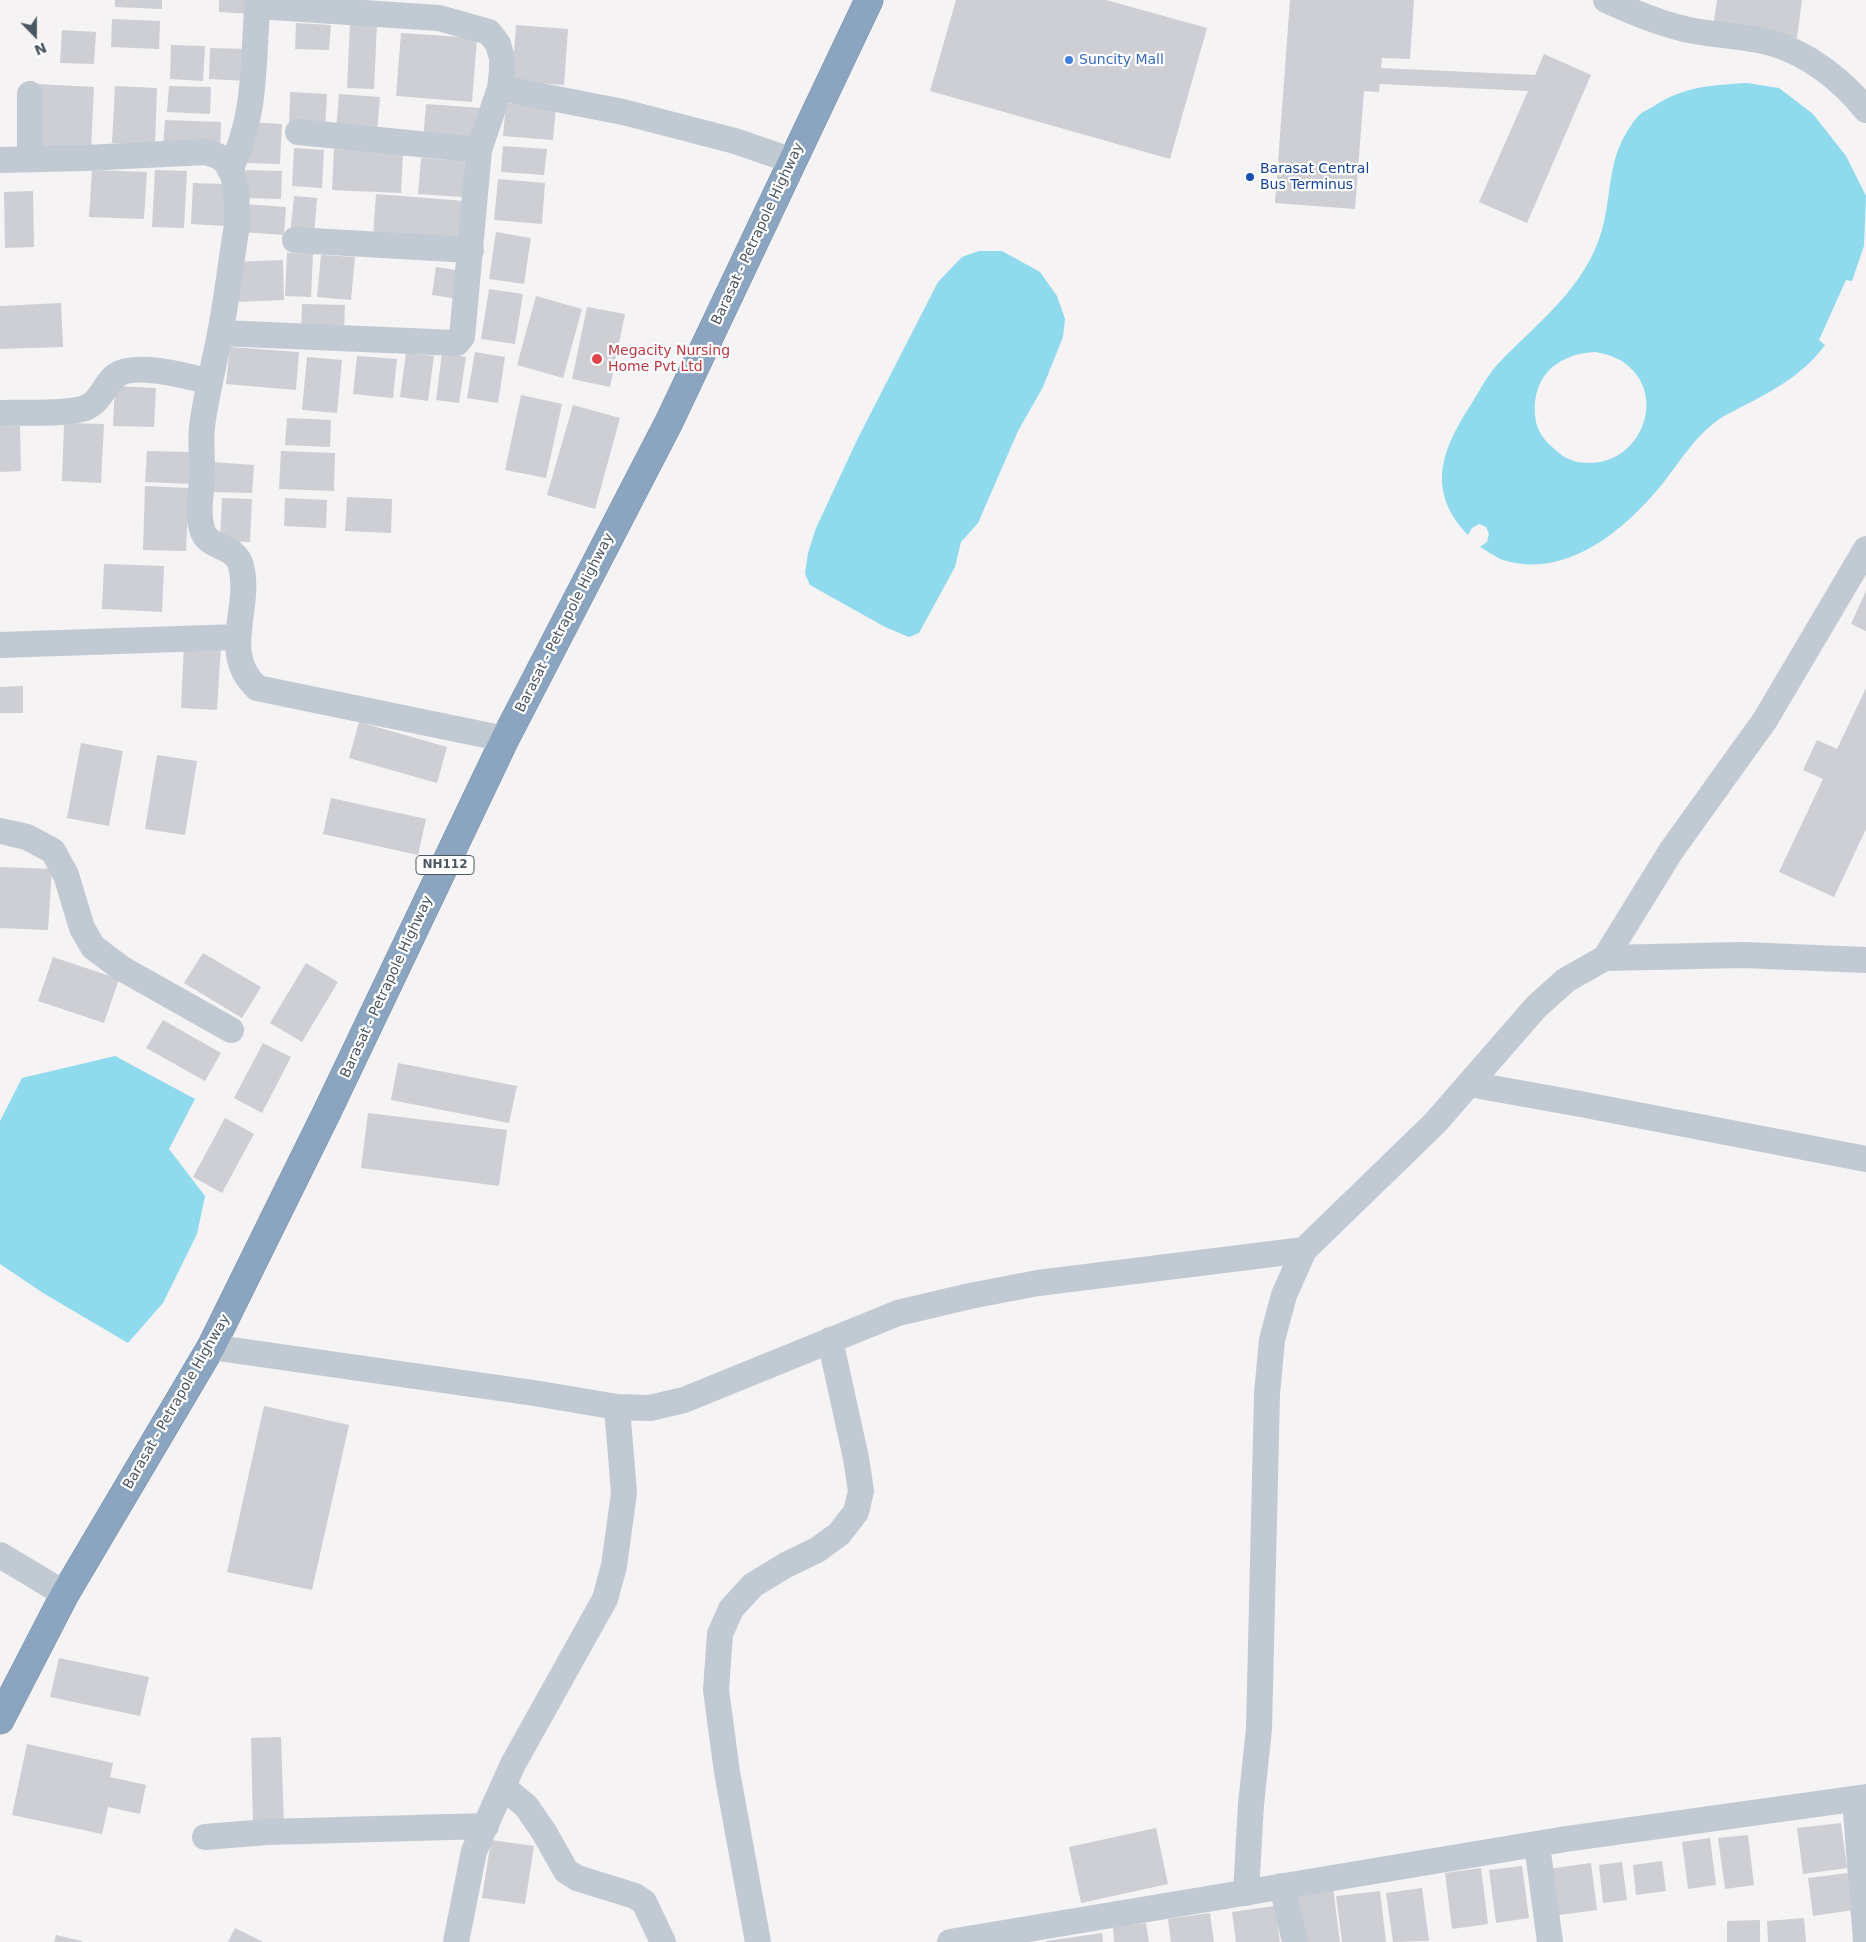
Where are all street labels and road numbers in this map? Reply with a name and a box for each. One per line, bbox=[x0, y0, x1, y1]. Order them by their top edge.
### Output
street label: Barasat - Petrapole Highway bbox=[708, 140, 808, 328]
street label: Barasat - Petrapole Highway bbox=[512, 530, 618, 716]
road number: NH112 bbox=[416, 856, 474, 874]
street label: Barasat - Petrapole Highway bbox=[337, 893, 437, 1081]
street label: Barasat - Petrapole Highway bbox=[120, 1312, 234, 1492]

